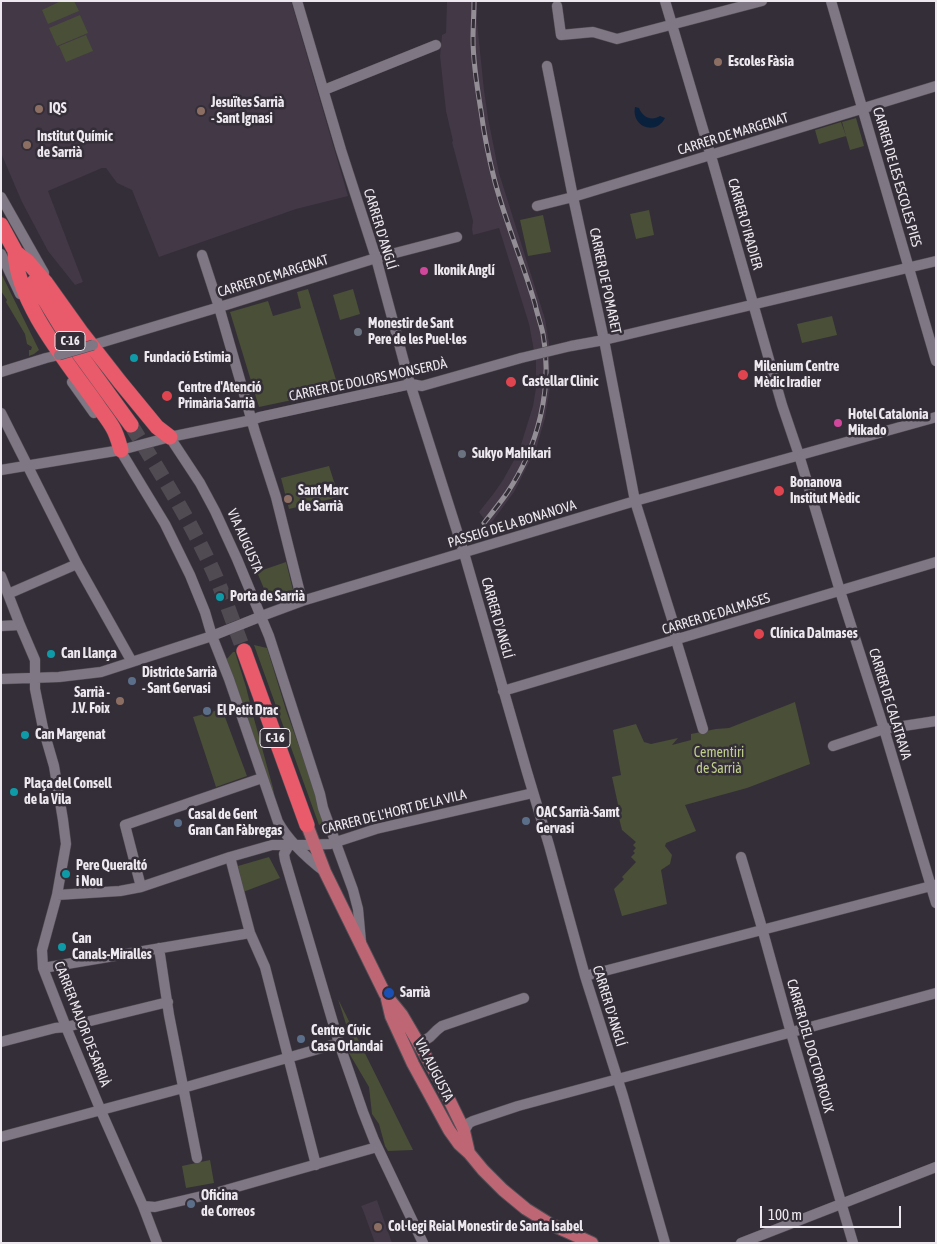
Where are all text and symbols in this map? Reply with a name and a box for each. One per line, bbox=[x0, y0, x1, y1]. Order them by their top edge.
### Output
place label: Escoles Fàsia bbox=[728, 54, 794, 70]
marker: Escoles Fàsia bbox=[712, 56, 724, 68]
place label: Jesuïtes Sarrià - Sant Ignasi bbox=[211, 95, 284, 128]
place label: IQS bbox=[49, 101, 67, 117]
marker: IQS bbox=[33, 103, 45, 115]
marker: Jesuïtes Sarrià - Sant Ignasi bbox=[195, 105, 207, 117]
street label: CARRER DE LES ESCOLES PIES bbox=[869, 105, 925, 249]
street label: CARRER DE MARGENAT bbox=[676, 109, 790, 159]
place label: Institut Químic de Sarrià bbox=[37, 129, 113, 162]
marker: Institut Químic de Sarrià bbox=[21, 139, 33, 151]
street label: CARRER D'IRADIER bbox=[724, 177, 766, 271]
street label: CARRER D'ANGLÍ bbox=[360, 187, 400, 271]
street label: CARRER DE POMARET bbox=[586, 226, 624, 336]
street label: CARRER DE MARGENAT bbox=[216, 251, 330, 301]
place label: Ikonik Anglí bbox=[434, 263, 495, 279]
marker: Ikonik Anglí bbox=[418, 265, 430, 277]
place label: Monestir de Sant Pere de les Puel·les bbox=[368, 316, 467, 348]
marker: Monestir de Sant Pere de les Puel·les bbox=[352, 326, 364, 338]
road number: C-16 bbox=[55, 332, 85, 351]
place label: Fundació Estimia bbox=[144, 350, 231, 366]
marker: Fundació Estimia bbox=[128, 352, 140, 364]
street label: CARRER DE DOLORS MONSERDÀ bbox=[287, 355, 449, 405]
place label: Milenium Centre Mèdic Iradier bbox=[754, 359, 839, 392]
marker: Milenium Centre Mèdic Iradier bbox=[736, 368, 750, 382]
place label: Castellar Clinic bbox=[522, 374, 598, 390]
marker: Castellar Clinic bbox=[504, 375, 518, 389]
place label: Centre d'Atenció Primària Sarrià bbox=[178, 380, 262, 412]
marker: Centre d'Atenció Primària Sarrià bbox=[160, 389, 174, 403]
place label: Hotel Catalonia Mikado bbox=[848, 407, 929, 440]
marker: Hotel Catalonia Mikado bbox=[832, 417, 844, 429]
place label: Sukyo Mahikari bbox=[472, 446, 551, 462]
marker: Sukyo Mahikari bbox=[456, 448, 468, 460]
place label: Bonanova Institut Mèdic bbox=[790, 475, 860, 508]
place label: Sant Marc de Sarrià bbox=[298, 483, 348, 516]
marker: Bonanova Institut Mèdic bbox=[772, 484, 786, 498]
marker: Sant Marc de Sarrià bbox=[282, 493, 294, 505]
street label: PASSEIG DE LA BONANOVA bbox=[446, 496, 578, 552]
street label: VIA AUGUSTA bbox=[223, 506, 267, 576]
street label: CARRER D'ANGLÍ bbox=[477, 575, 517, 661]
place label: Porta de Sarrià bbox=[230, 589, 305, 605]
street label: CARRER DE DALMASES bbox=[660, 590, 772, 638]
marker: Porta de Sarrià bbox=[214, 591, 226, 603]
place label: Clínica Dalmases bbox=[770, 626, 858, 642]
marker: Clínica Dalmases bbox=[752, 627, 766, 641]
place label: Can Llança bbox=[61, 646, 117, 662]
street label: CARRER DE CALATRAVA bbox=[865, 646, 915, 762]
marker: Can Llança bbox=[45, 648, 57, 660]
place label: Districte Sarrià - Sant Gervasi bbox=[142, 665, 217, 698]
marker: Districte Sarrià - Sant Gervasi bbox=[126, 675, 138, 687]
place label: Sarrià - J.V. Foix bbox=[72, 685, 110, 718]
marker: Sarrià - J.V. Foix bbox=[114, 695, 126, 707]
place label: El Petit Drac bbox=[217, 703, 278, 719]
marker: El Petit Drac bbox=[201, 705, 213, 717]
place label: Can Margenat bbox=[35, 727, 106, 743]
road number: C-16 bbox=[260, 728, 290, 748]
marker: Can Margenat bbox=[19, 729, 31, 741]
park label: Cementiri de Sarrià bbox=[694, 745, 744, 778]
place label: Plaça del Consell de la Vila bbox=[24, 776, 112, 809]
marker: Plaça del Consell de la Vila bbox=[8, 786, 20, 798]
street label: CARRER DE L'HORT DE LA VILA bbox=[320, 786, 468, 838]
place label: OAC Sarrià-Samt Gervasi bbox=[536, 805, 620, 838]
place label: Casal de Gent Gran Can Fàbregas bbox=[188, 807, 282, 840]
marker: OAC Sarrià-Samt Gervasi bbox=[520, 815, 532, 827]
marker: Casal de Gent Gran Can Fàbregas bbox=[172, 817, 184, 829]
place label: Pere Queraltó i Nou bbox=[76, 858, 147, 890]
marker: Pere Queraltó i Nou bbox=[60, 868, 72, 880]
place label: Can Canals-Miralles bbox=[72, 931, 152, 964]
marker: Can Canals-Miralles bbox=[56, 941, 68, 953]
street label: CARRER MAJOR DE SARRIÀ bbox=[50, 959, 114, 1089]
street label: CARRER D'ANGLÍ bbox=[589, 964, 629, 1048]
street label: CARRER DEL DOCTOR ROUX bbox=[783, 977, 837, 1115]
place label: Sarrià bbox=[400, 985, 430, 1001]
marker: Sarrià bbox=[382, 986, 396, 1000]
place label: Centre Cívic Casa Orlandai bbox=[311, 1023, 383, 1056]
marker: Centre Cívic Casa Orlandai bbox=[295, 1033, 307, 1045]
street label: VIA AUGUSTA bbox=[411, 1036, 457, 1104]
place label: Oficina de Correos bbox=[201, 1188, 255, 1220]
scale bar bbox=[762, 1196, 903, 1228]
marker: Oficina de Correos bbox=[185, 1198, 197, 1210]
text: 100 m bbox=[768, 1206, 802, 1223]
place label: Col·legi Reial Monestir de Santa Isabel bbox=[388, 1219, 583, 1235]
marker: Col·legi Reial Monestir de Santa Isabel bbox=[372, 1221, 384, 1233]

